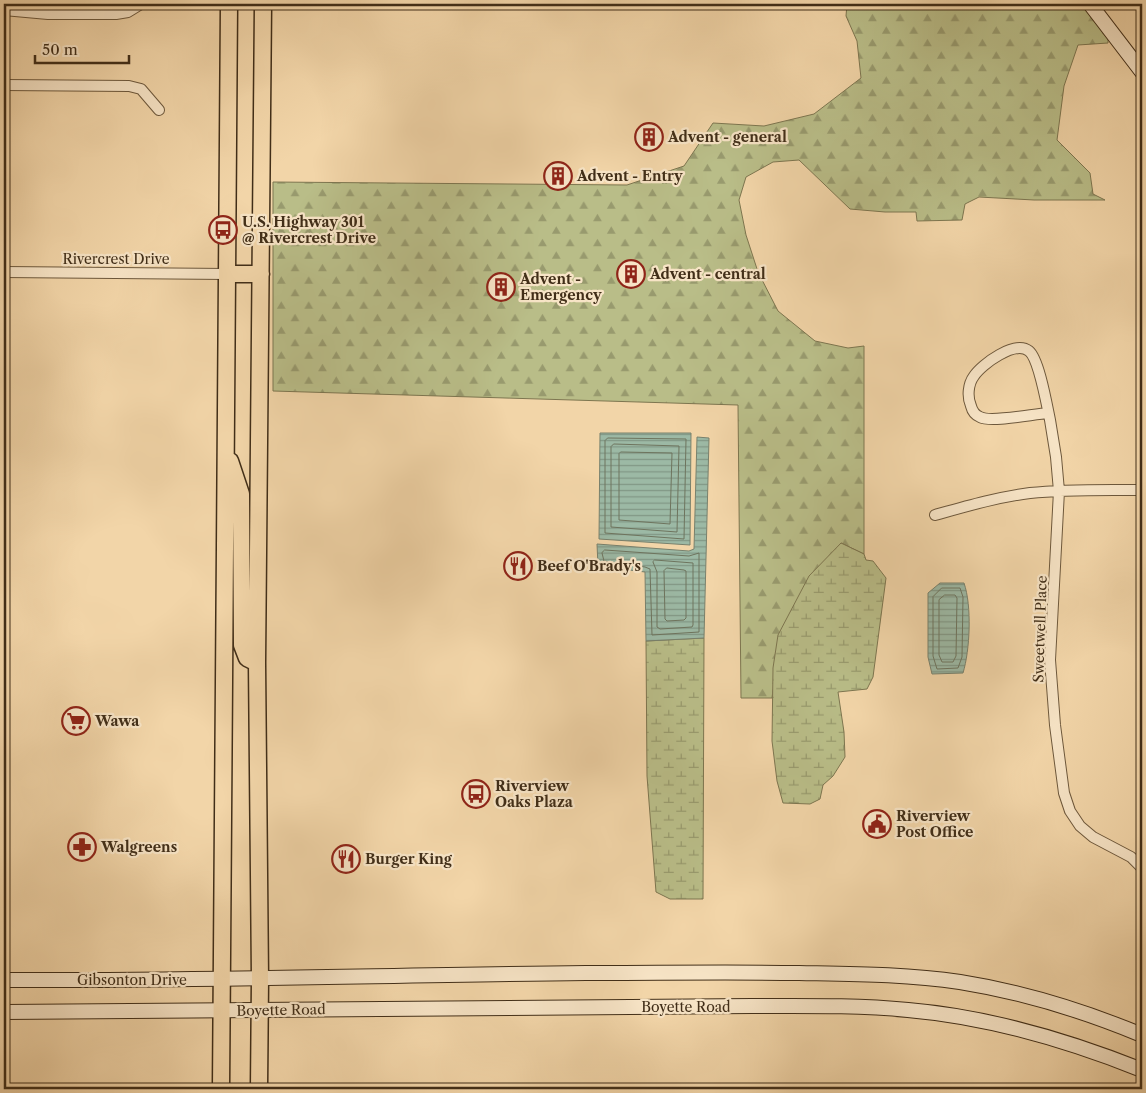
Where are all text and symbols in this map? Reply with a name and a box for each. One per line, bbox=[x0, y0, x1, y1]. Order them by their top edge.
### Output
scale bar bbox=[35, 32, 129, 64]
text: 50 m bbox=[42, 40, 78, 59]
building icon: Advent - general bbox=[634, 122, 664, 152]
place label: Advent - general bbox=[667, 128, 787, 146]
building icon: Advent - Entry bbox=[543, 161, 573, 191]
place label: Advent - Entry bbox=[576, 167, 683, 185]
place label: U.S. Highway 301 @ Rivercrest Drive bbox=[242, 213, 376, 247]
bus stop icon: U.S. Highway 301 @ Rivercrest Drive bbox=[208, 215, 238, 245]
street label: Rivercrest Drive bbox=[62, 250, 170, 268]
building icon: Advent - central bbox=[616, 259, 646, 289]
place label: Advent - central bbox=[649, 265, 766, 283]
place label: Advent - Emergency bbox=[519, 270, 602, 304]
building icon: Advent - Emergency bbox=[486, 272, 516, 302]
restaurant icon: Beef O'Brady's bbox=[503, 551, 533, 581]
place label: Beef O'Brady's bbox=[537, 557, 641, 575]
street label: Sweetwell Place bbox=[1029, 575, 1051, 683]
supermarket icon: Wawa bbox=[61, 706, 91, 736]
place label: Wawa bbox=[94, 712, 140, 730]
place label: Riverview Oaks Plaza bbox=[495, 777, 574, 811]
bus stop icon: Riverview Oaks Plaza bbox=[461, 779, 491, 809]
place label: Riverview Post Office bbox=[896, 807, 973, 841]
public building icon: Riverview Post Office bbox=[862, 809, 892, 839]
pharmacy icon: Walgreens bbox=[67, 832, 97, 862]
place label: Walgreens bbox=[100, 838, 177, 856]
restaurant icon: Burger King bbox=[331, 844, 361, 874]
place label: Burger King bbox=[365, 850, 453, 868]
street label: Gibsonton Drive bbox=[77, 971, 187, 989]
street label: Boyette Road bbox=[641, 998, 731, 1016]
street label: Boyette Road bbox=[236, 1000, 326, 1020]

